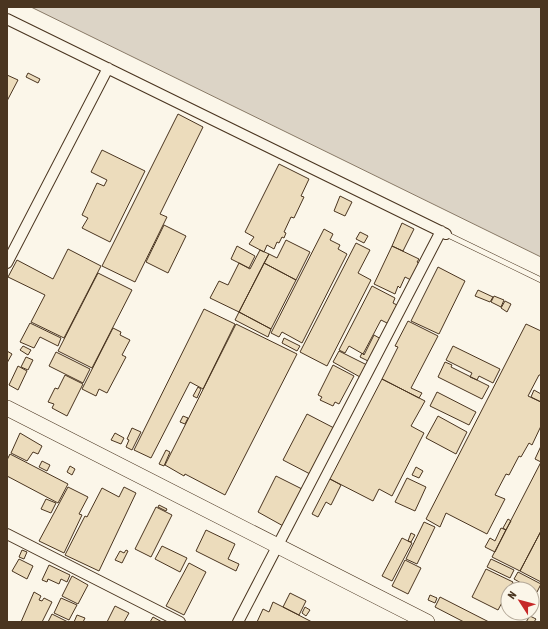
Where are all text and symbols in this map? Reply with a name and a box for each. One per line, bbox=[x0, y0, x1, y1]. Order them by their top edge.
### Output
north arrow bbox=[500, 581, 540, 621]
text: N bbox=[505, 589, 519, 601]

